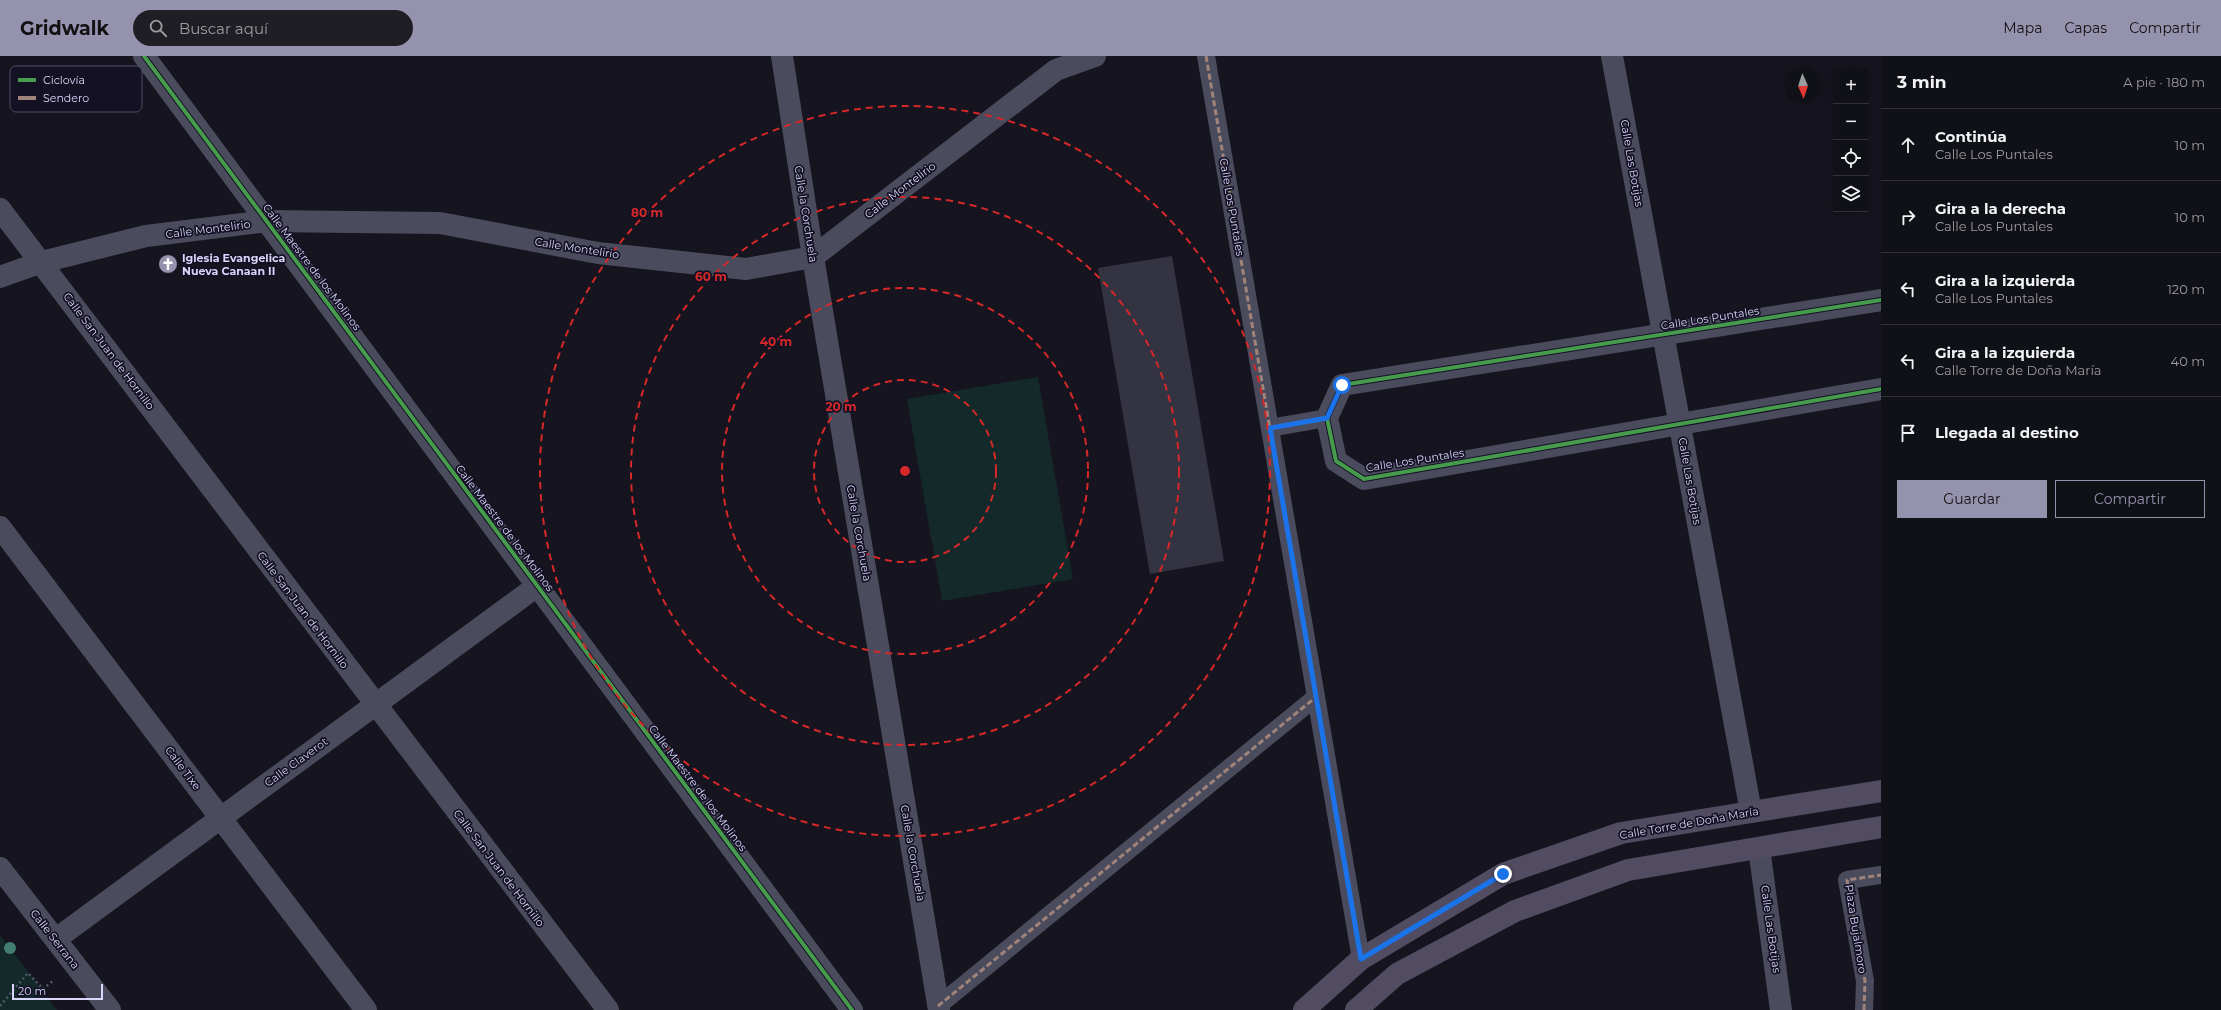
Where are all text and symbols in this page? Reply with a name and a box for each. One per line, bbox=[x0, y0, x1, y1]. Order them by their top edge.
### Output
search box bbox=[133, 10, 413, 46]
text: Gridwalk bbox=[20, 17, 109, 40]
icon: search bbox=[147, 17, 169, 39]
text: Buscar aquí bbox=[179, 19, 268, 38]
text: Mapa bbox=[2003, 19, 2043, 37]
text: Capas bbox=[2065, 19, 2107, 37]
text: Compartir bbox=[2129, 19, 2201, 37]
legend bbox=[10, 66, 142, 112]
north arrow bbox=[1785, 68, 1821, 104]
map controls bbox=[1833, 68, 1869, 212]
button: + bbox=[1833, 68, 1869, 104]
text: 3 min bbox=[1897, 72, 1947, 92]
text: Ciclovía bbox=[43, 73, 85, 87]
text: A pie · 180 m bbox=[2123, 74, 2205, 90]
text: Sendero bbox=[43, 91, 89, 105]
button: − bbox=[1833, 104, 1869, 140]
street label: Calle Las Botijas bbox=[1617, 118, 1647, 208]
text: Continúa bbox=[1935, 127, 2007, 146]
icon: ahead bbox=[1897, 134, 1919, 156]
text: 10 m bbox=[2175, 137, 2205, 153]
button: locate bbox=[1833, 140, 1869, 176]
text: Calle Los Puntales bbox=[1935, 146, 2053, 162]
street label: Calle Los Puntales bbox=[1216, 157, 1248, 258]
street label: Calle Montelirio bbox=[862, 159, 938, 221]
street label: Calle la Corchuela bbox=[791, 165, 821, 263]
button: layers bbox=[1833, 176, 1869, 212]
text: Gira a la derecha bbox=[1935, 199, 2066, 218]
street label: Calle Maestre de los Molinos bbox=[260, 201, 365, 334]
text: 80 m bbox=[631, 205, 663, 220]
icon: right bbox=[1897, 206, 1919, 228]
text: 10 m bbox=[2175, 209, 2205, 225]
street label: Calle Montelirio bbox=[165, 217, 251, 241]
text: Calle Los Puntales bbox=[1935, 218, 2053, 234]
street label: Calle Montelirio bbox=[534, 234, 620, 262]
place label: Iglesia Evangelica Nueva Canaan II bbox=[182, 251, 285, 278]
church icon: Iglesia Evangelica Nueva Canaan II bbox=[157, 253, 179, 275]
text: 60 m bbox=[695, 269, 727, 284]
text: Gira a la izquierda bbox=[1935, 271, 2075, 290]
icon: left bbox=[1897, 278, 1919, 300]
text: 120 m bbox=[2167, 281, 2205, 297]
street label: Calle San Juan de Hornillo bbox=[60, 290, 158, 413]
text: Calle Los Puntales bbox=[1935, 290, 2053, 306]
street label: Calle Los Puntales bbox=[1660, 303, 1761, 333]
text: 40 m bbox=[760, 334, 792, 349]
text: Gira a la izquierda bbox=[1935, 343, 2075, 362]
icon: left bbox=[1897, 350, 1919, 372]
text: 40 m bbox=[2171, 353, 2205, 369]
text: Calle Torre de Doña María bbox=[1935, 362, 2102, 378]
route start bbox=[1333, 376, 1351, 394]
text: 20 m bbox=[825, 399, 857, 414]
icon: arrive bbox=[1897, 422, 1919, 444]
text: Llegada al destino bbox=[1935, 423, 2079, 442]
street label: Calle Las Botijas bbox=[1675, 436, 1705, 526]
street label: Calle Los Puntales bbox=[1365, 445, 1466, 475]
street label: Calle Maestre de los Molinos bbox=[453, 462, 558, 595]
centre of rings bbox=[898, 464, 912, 478]
button: Guardar bbox=[1897, 480, 2047, 518]
button: Compartir bbox=[2055, 480, 2205, 518]
street label: Calle la Corchuela bbox=[844, 484, 874, 582]
street label: Calle San Juan de Hornillo bbox=[254, 549, 352, 672]
street label: Calle Maestre de los Molinos bbox=[646, 722, 751, 855]
street label: Calle Claverot bbox=[262, 734, 331, 790]
street label: Calle Tixe bbox=[162, 743, 204, 793]
street label: Calle la Corchuela bbox=[898, 804, 928, 902]
street label: Calle Torre de Doña María bbox=[1618, 804, 1760, 842]
street label: Calle San Juan de Hornillo bbox=[450, 807, 548, 930]
route end bbox=[1494, 865, 1512, 883]
street label: Plaza Bujalmoro bbox=[1842, 883, 1870, 975]
street label: Calle Las Botijas bbox=[1758, 884, 1784, 974]
street label: Calle Serrana bbox=[27, 906, 83, 972]
scale bar bbox=[12, 982, 103, 1001]
text: 20 m bbox=[18, 984, 46, 998]

